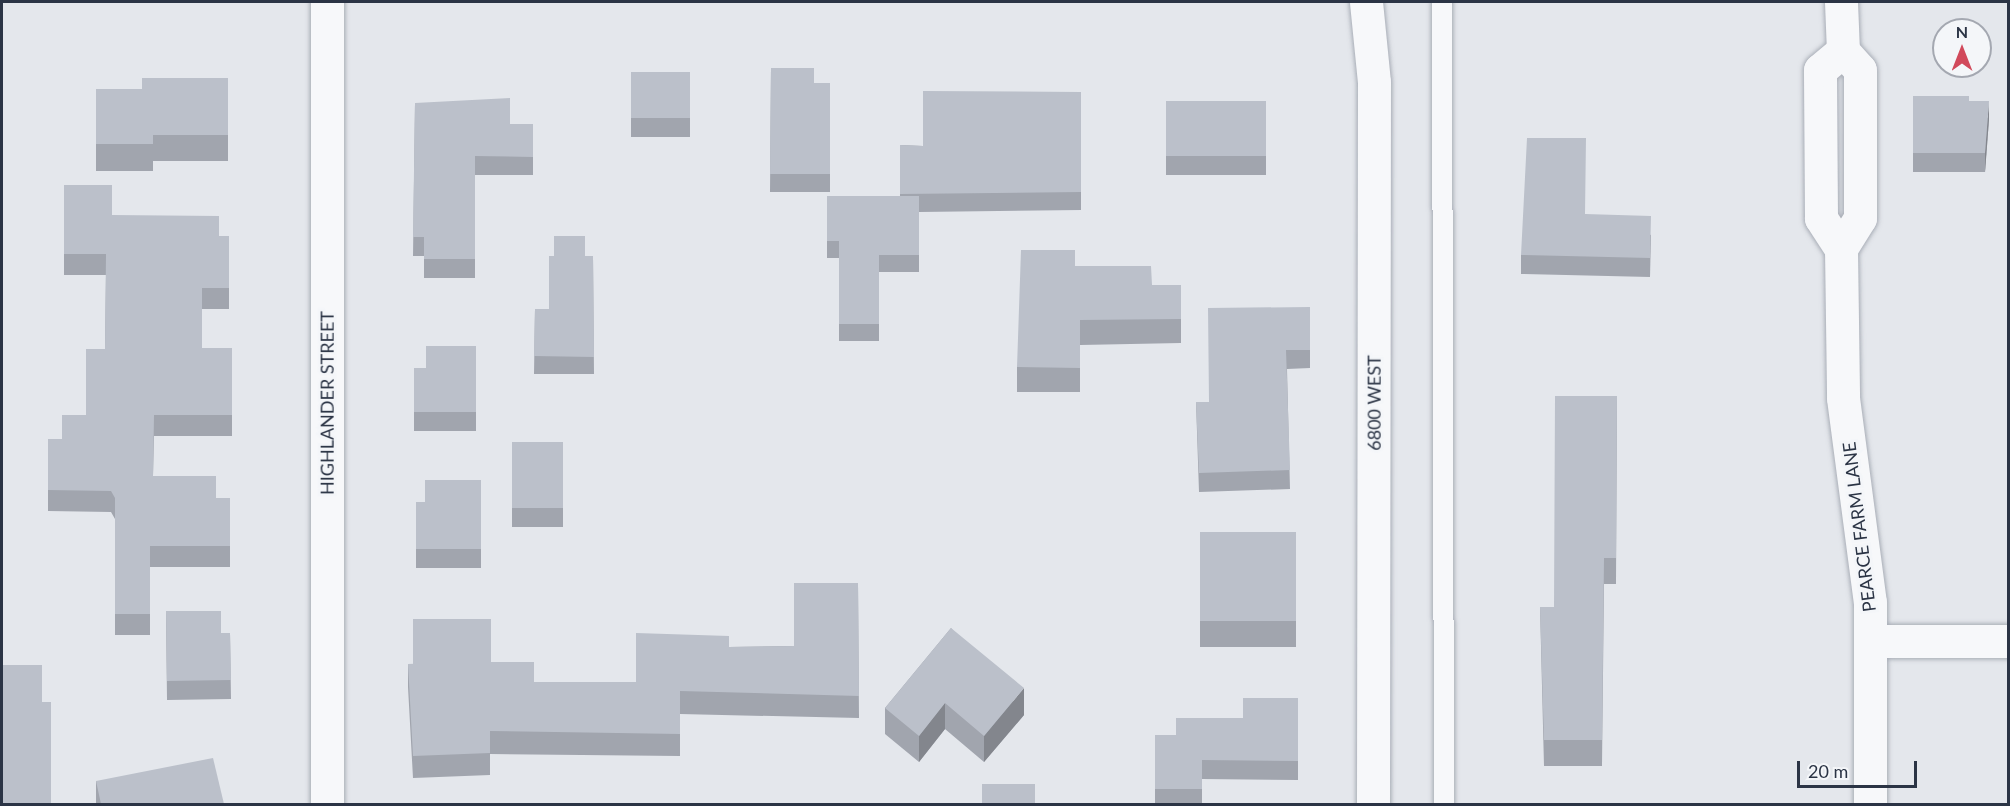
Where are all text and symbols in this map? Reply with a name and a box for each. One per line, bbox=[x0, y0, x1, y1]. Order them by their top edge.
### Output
north arrow bbox=[1932, 18, 1992, 78]
text: N bbox=[1956, 22, 1968, 41]
street label: HIGHLANDER STREET bbox=[316, 311, 338, 495]
street label: 6800 WEST bbox=[1363, 355, 1385, 451]
street label: PEARCE FARM LANE bbox=[1838, 441, 1880, 613]
scale bar bbox=[1800, 749, 1920, 787]
text: 20 m bbox=[1808, 760, 1848, 782]

